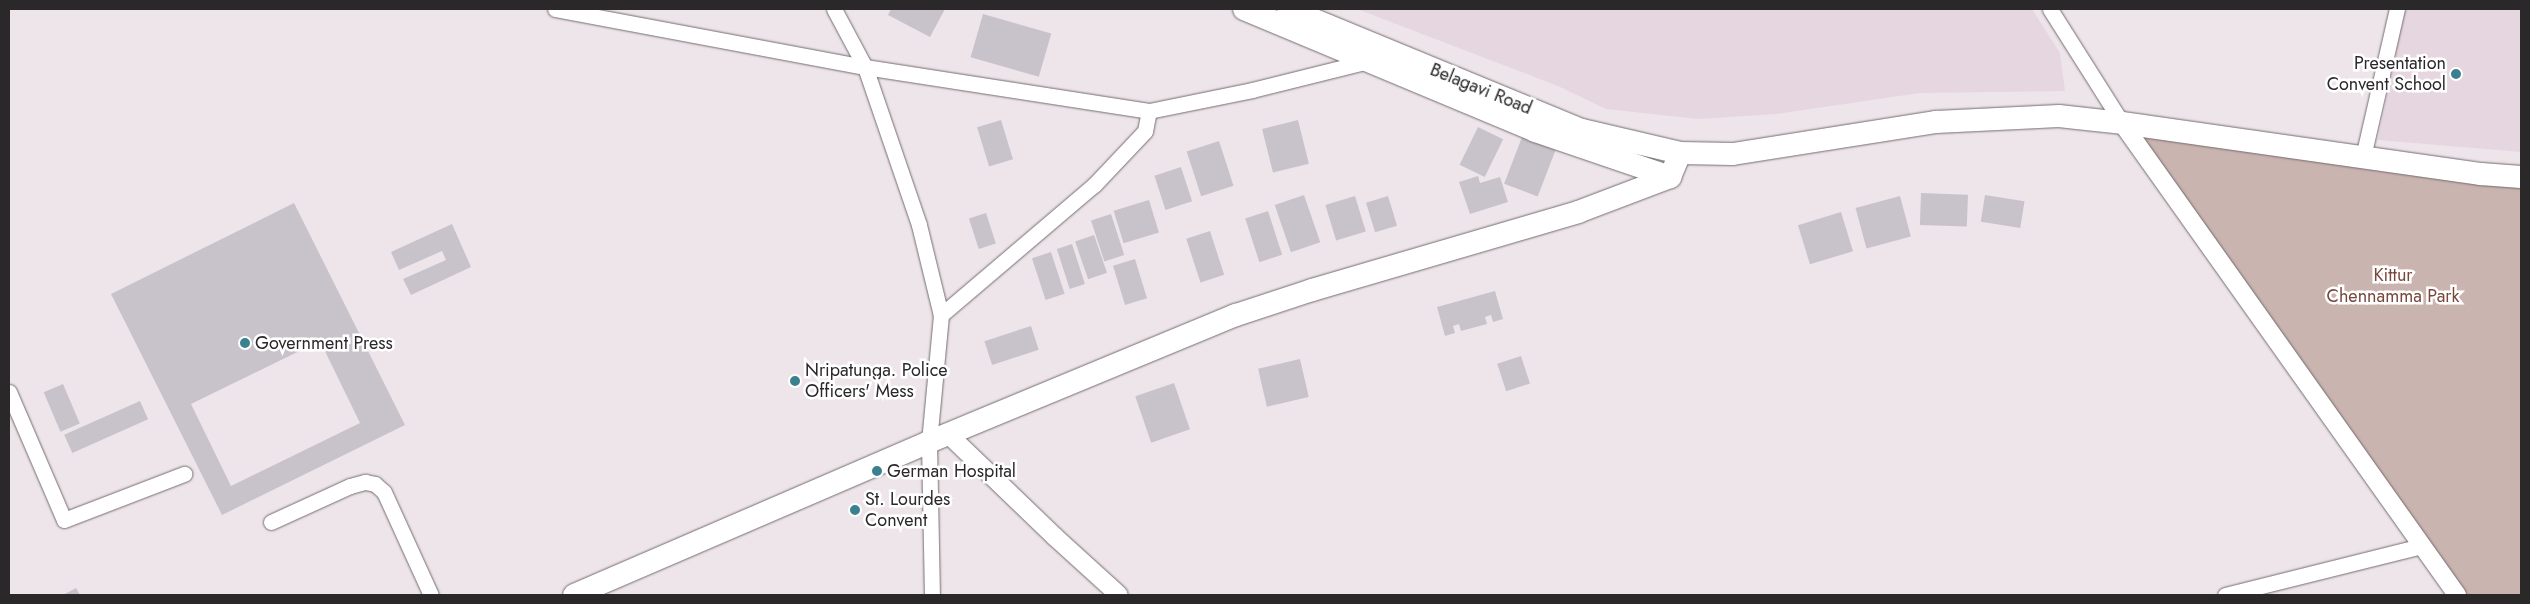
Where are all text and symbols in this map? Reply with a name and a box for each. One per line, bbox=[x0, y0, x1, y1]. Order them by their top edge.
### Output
place label: Presentation Convent School bbox=[2327, 53, 2446, 96]
street label: Belagavi Road bbox=[1427, 59, 1535, 119]
marker: Presentation Convent School bbox=[2450, 68, 2462, 80]
park label: Kittur Chennamma Park bbox=[2327, 265, 2459, 308]
place label: Government Press bbox=[255, 332, 393, 354]
marker: Government Press bbox=[239, 337, 251, 349]
place label: Nripatunga. Police Officers' Mess bbox=[805, 360, 948, 402]
marker: Nripatunga. Police Officers' Mess bbox=[789, 375, 801, 387]
place label: German Hospital bbox=[887, 460, 1016, 482]
marker: German Hospital bbox=[871, 465, 883, 477]
place label: St. Lourdes Convent bbox=[865, 489, 950, 532]
marker: St. Lourdes Convent bbox=[849, 504, 861, 516]

